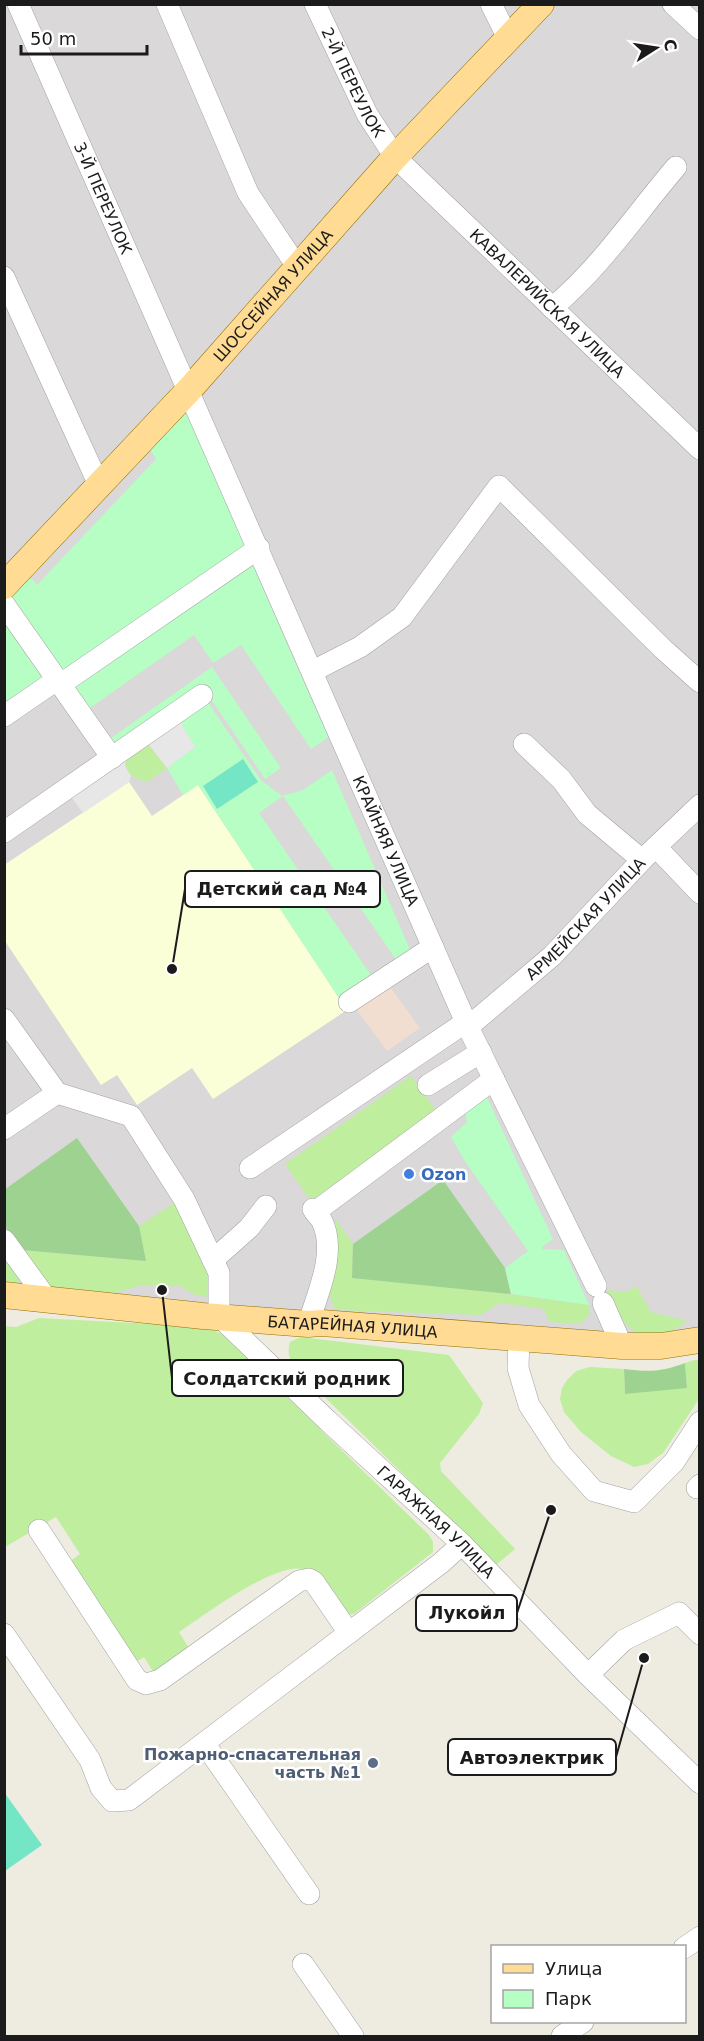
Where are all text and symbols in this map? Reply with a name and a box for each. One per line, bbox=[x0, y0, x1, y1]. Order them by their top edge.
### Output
scale bar bbox=[21, 18, 147, 56]
north arrow bbox=[626, 18, 686, 78]
street label: 2-Й ПЕРЕУЛОК bbox=[317, 24, 389, 142]
text: 50 m bbox=[30, 28, 76, 49]
text: С bbox=[660, 37, 681, 53]
street label: 3-Й ПЕРЕУЛОК bbox=[70, 139, 136, 258]
street label: ШОССЕЙНАЯ УЛИЦА bbox=[210, 225, 337, 366]
street label: КАВАЛЕРИЙСКАЯ УЛИЦА bbox=[466, 225, 628, 382]
street label: КРАЙНЯЯ УЛИЦА bbox=[349, 773, 423, 909]
street label: АРМЕЙСКАЯ УЛИЦА bbox=[522, 854, 649, 984]
callout: Детский сад №4 bbox=[185, 871, 380, 907]
text: Детский сад №4 bbox=[197, 878, 367, 899]
place label: Ozon bbox=[421, 1165, 466, 1184]
marker: Ozon bbox=[402, 1167, 416, 1181]
street label: БАТАРЕЙНАЯ УЛИЦА bbox=[267, 1312, 438, 1342]
callout: Солдатский родник bbox=[172, 1360, 403, 1396]
text: Солдатский родник bbox=[183, 1368, 391, 1389]
street label: ГАРАЖНАЯ УЛИЦА bbox=[373, 1462, 499, 1582]
callout: Лукойл bbox=[416, 1595, 517, 1631]
text: Лукойл bbox=[428, 1602, 506, 1623]
callout: Автоэлектрик bbox=[448, 1739, 616, 1775]
place label: Пожарно-спасательная часть №1 bbox=[144, 1745, 361, 1782]
text: Автоэлектрик bbox=[460, 1747, 604, 1768]
marker: Пожарно-спасательная часть №1 bbox=[366, 1756, 380, 1770]
legend bbox=[491, 1945, 686, 2023]
text: Улица bbox=[545, 1958, 602, 1979]
text: Парк bbox=[545, 1988, 592, 2009]

